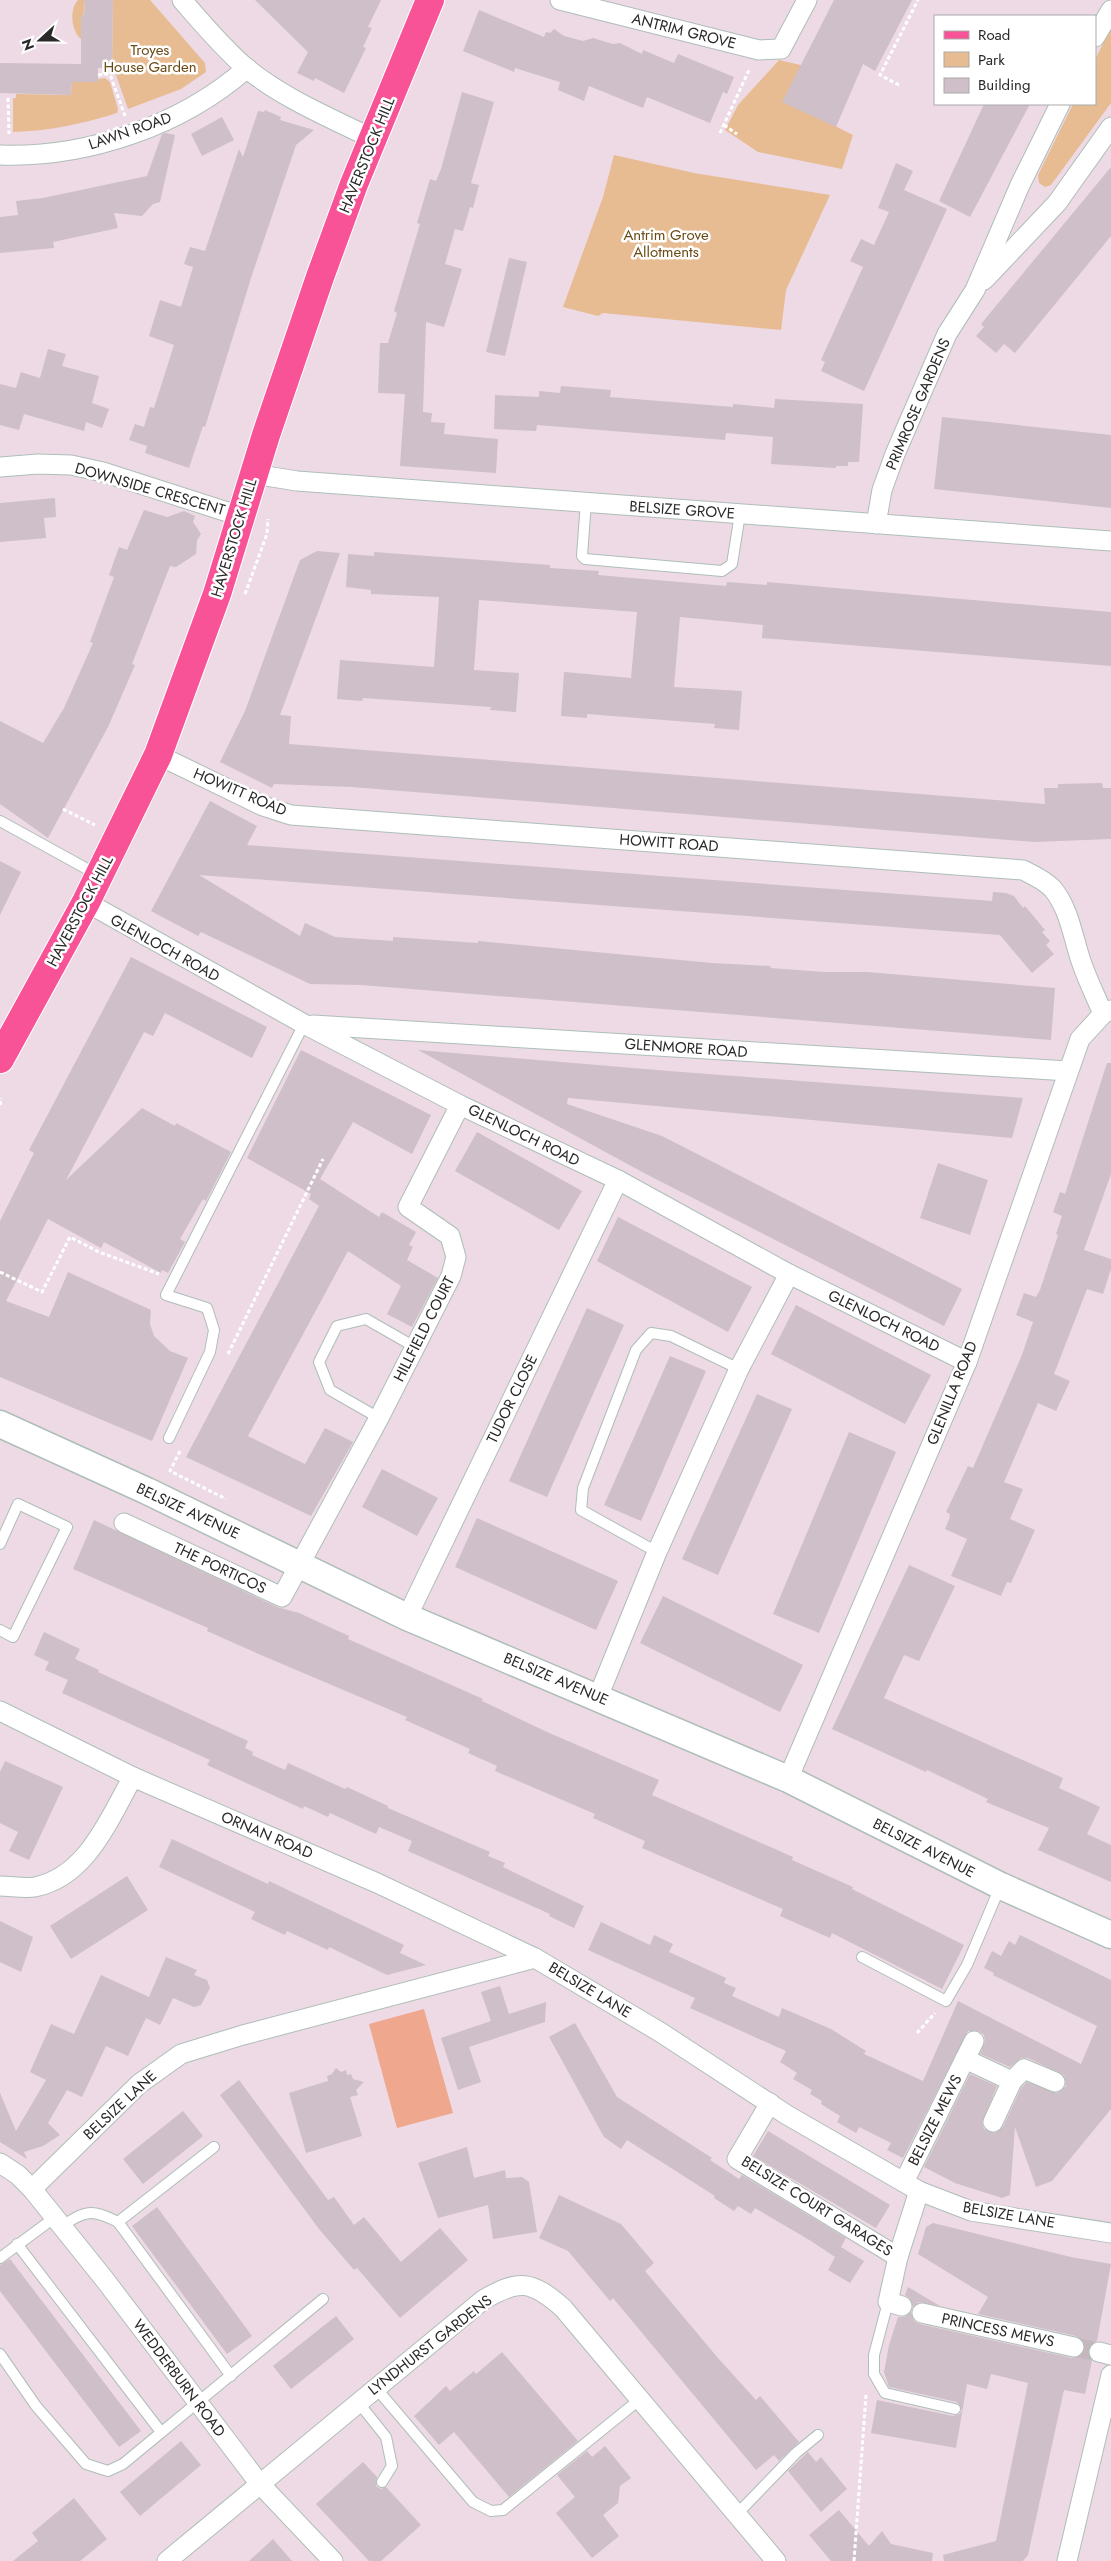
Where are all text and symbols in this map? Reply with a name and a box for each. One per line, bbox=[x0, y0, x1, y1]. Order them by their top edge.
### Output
street label: ANTRIM GROVE bbox=[630, 7, 738, 55]
north arrow bbox=[15, 15, 65, 65]
legend bbox=[934, 15, 1096, 105]
text: Road bbox=[978, 24, 1010, 46]
text: N bbox=[17, 36, 39, 53]
park label: Troyes House Garden bbox=[103, 39, 197, 78]
text: Park bbox=[978, 49, 1005, 71]
text: Building bbox=[978, 74, 1030, 96]
street label: HAVERSTOCK HILL bbox=[334, 94, 400, 216]
street label: LAWN ROAD bbox=[86, 107, 174, 155]
park label: Antrim Grove Allotments bbox=[623, 224, 709, 263]
street label: PRIMROSE GARDENS bbox=[880, 335, 956, 473]
street label: DOWNSIDE CRESCENT bbox=[72, 457, 228, 521]
street label: HAVERSTOCK HILL bbox=[205, 476, 263, 600]
street label: BELSIZE GROVE bbox=[628, 495, 736, 525]
street label: HOWITT ROAD bbox=[190, 762, 290, 822]
street label: HOWITT ROAD bbox=[619, 829, 719, 857]
street label: HAVERSTOCK HILL bbox=[41, 851, 119, 971]
street label: GLENLOCH ROAD bbox=[106, 909, 224, 987]
street label: GLENMORE ROAD bbox=[624, 1033, 748, 1063]
street label: GLENLOCH ROAD bbox=[464, 1098, 584, 1172]
street label: HILLFIELD COURT bbox=[388, 1272, 460, 1386]
street label: GLENLOCH ROAD bbox=[824, 1284, 944, 1358]
street label: GLENILLA ROAD bbox=[921, 1338, 983, 1448]
street label: TUDOR CLOSE bbox=[481, 1351, 543, 1447]
street label: BELSIZE AVENUE bbox=[133, 1477, 243, 1545]
street label: THE PORTICOS bbox=[170, 1537, 270, 1599]
street label: BELSIZE AVENUE bbox=[500, 1647, 612, 1711]
street label: ORNAN ROAD bbox=[218, 1806, 316, 1864]
street label: BELSIZE AVENUE bbox=[869, 1813, 979, 1883]
street label: BELSIZE LANE bbox=[544, 1957, 636, 2023]
street label: BELSIZE LANE bbox=[78, 2065, 162, 2145]
street label: BELSIZE MEWS bbox=[903, 2071, 967, 2169]
street label: BELSIZE COURT GARAGES bbox=[737, 2150, 897, 2262]
street label: BELSIZE LANE bbox=[961, 2196, 1057, 2234]
street label: LYNDHURST GARDENS bbox=[363, 2290, 497, 2400]
street label: PRINCESS MEWS bbox=[940, 2307, 1056, 2353]
street label: WEDDERBURN ROAD bbox=[127, 2315, 231, 2441]

